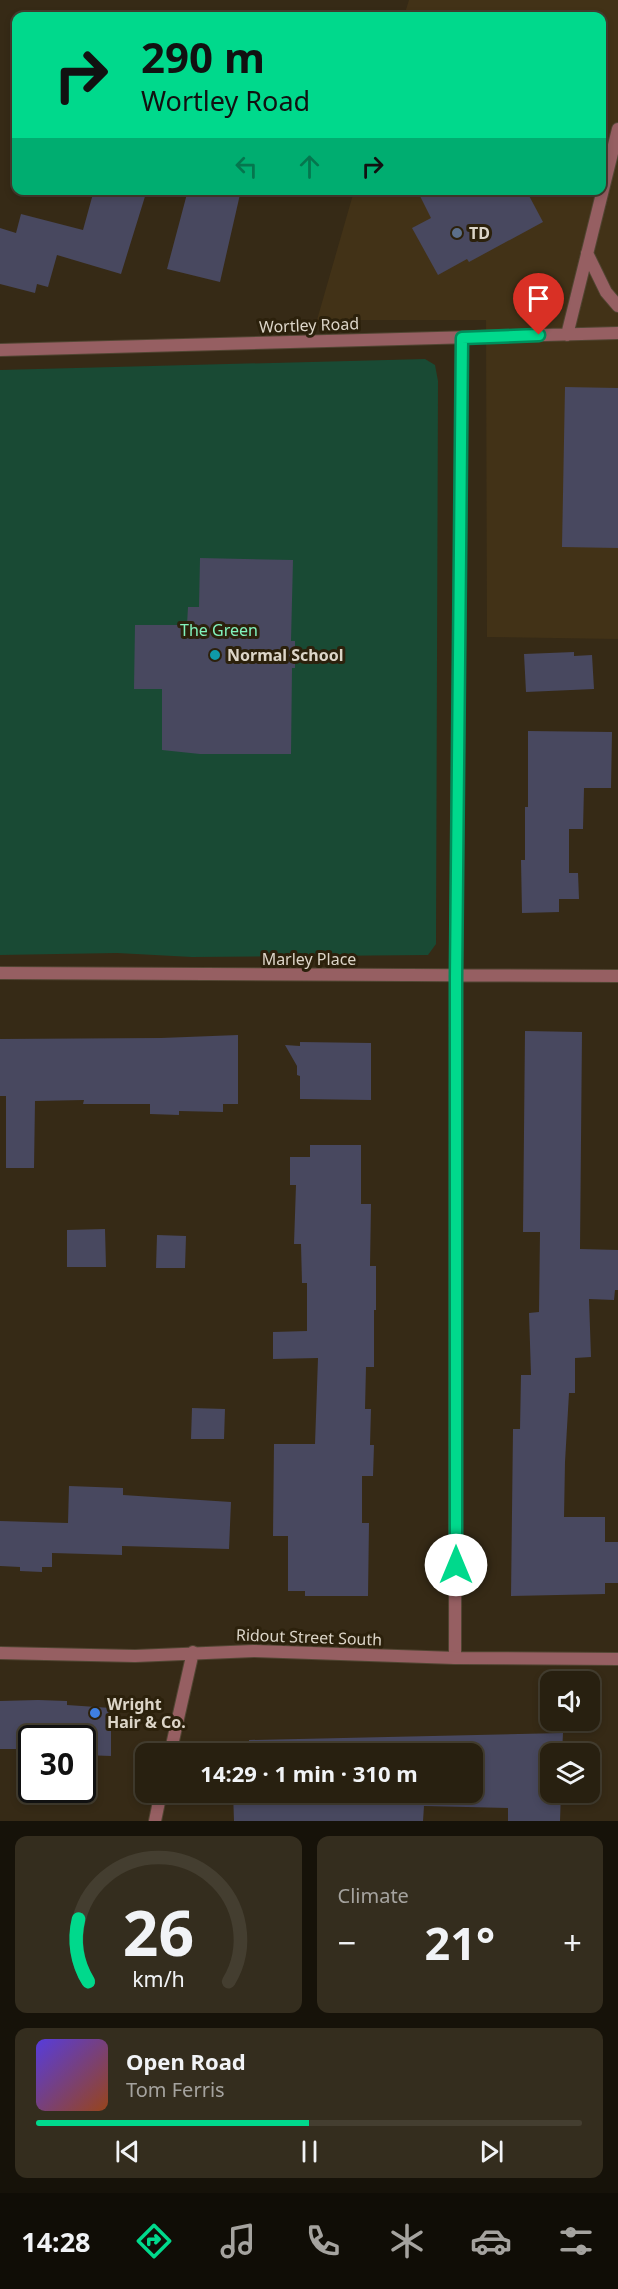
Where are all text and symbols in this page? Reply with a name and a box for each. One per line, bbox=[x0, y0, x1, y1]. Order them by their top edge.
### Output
text: 290 m bbox=[141, 28, 265, 85]
icon: right bbox=[42, 36, 120, 114]
text: Wortley Road bbox=[141, 82, 310, 119]
icon: left bbox=[230, 150, 263, 183]
icon: ahead bbox=[293, 150, 326, 183]
icon: right bbox=[356, 150, 389, 183]
place label: TD bbox=[469, 222, 490, 244]
marker: TD bbox=[450, 226, 464, 240]
pin bbox=[513, 273, 564, 335]
icon: arrive bbox=[522, 282, 555, 315]
street label: Wortley Road bbox=[259, 312, 359, 338]
park label: The Green bbox=[180, 619, 258, 641]
place label: Normal School bbox=[227, 644, 344, 666]
marker: Normal School bbox=[208, 648, 222, 662]
street label: Marley Place bbox=[262, 948, 356, 970]
position arrow bbox=[424, 1533, 488, 1597]
street label: Ridout Street South bbox=[236, 1623, 382, 1651]
map controls bbox=[540, 1671, 600, 1803]
button: sound bbox=[540, 1671, 600, 1731]
place label: Wright Hair & Co. bbox=[107, 1693, 186, 1733]
marker: Wright Hair & Co. bbox=[88, 1706, 102, 1720]
speed limit sign: 30 bbox=[18, 1725, 96, 1803]
button: layers bbox=[540, 1743, 600, 1803]
text: 14:29 · 1 min · 310 m bbox=[200, 1758, 418, 1788]
text: Climate bbox=[338, 1882, 409, 1909]
text: 26 bbox=[123, 1889, 194, 1974]
text: 21° bbox=[424, 1912, 495, 1973]
text: − bbox=[338, 1920, 356, 1965]
text: + bbox=[563, 1920, 582, 1965]
text: km/h bbox=[132, 1964, 185, 1993]
text: Open Road bbox=[126, 2046, 246, 2076]
text: Tom Ferris bbox=[126, 2076, 225, 2103]
icon: previous bbox=[111, 2135, 144, 2168]
icon: pause bbox=[293, 2135, 326, 2168]
icon: next bbox=[475, 2135, 508, 2168]
icon: directions bbox=[133, 2220, 175, 2262]
icon: music bbox=[217, 2220, 259, 2262]
icon: phone bbox=[302, 2220, 344, 2262]
icon: climate bbox=[386, 2220, 428, 2262]
icon: car bbox=[470, 2220, 512, 2262]
icon: filters bbox=[555, 2220, 597, 2262]
text: 14:28 bbox=[21, 2223, 91, 2260]

